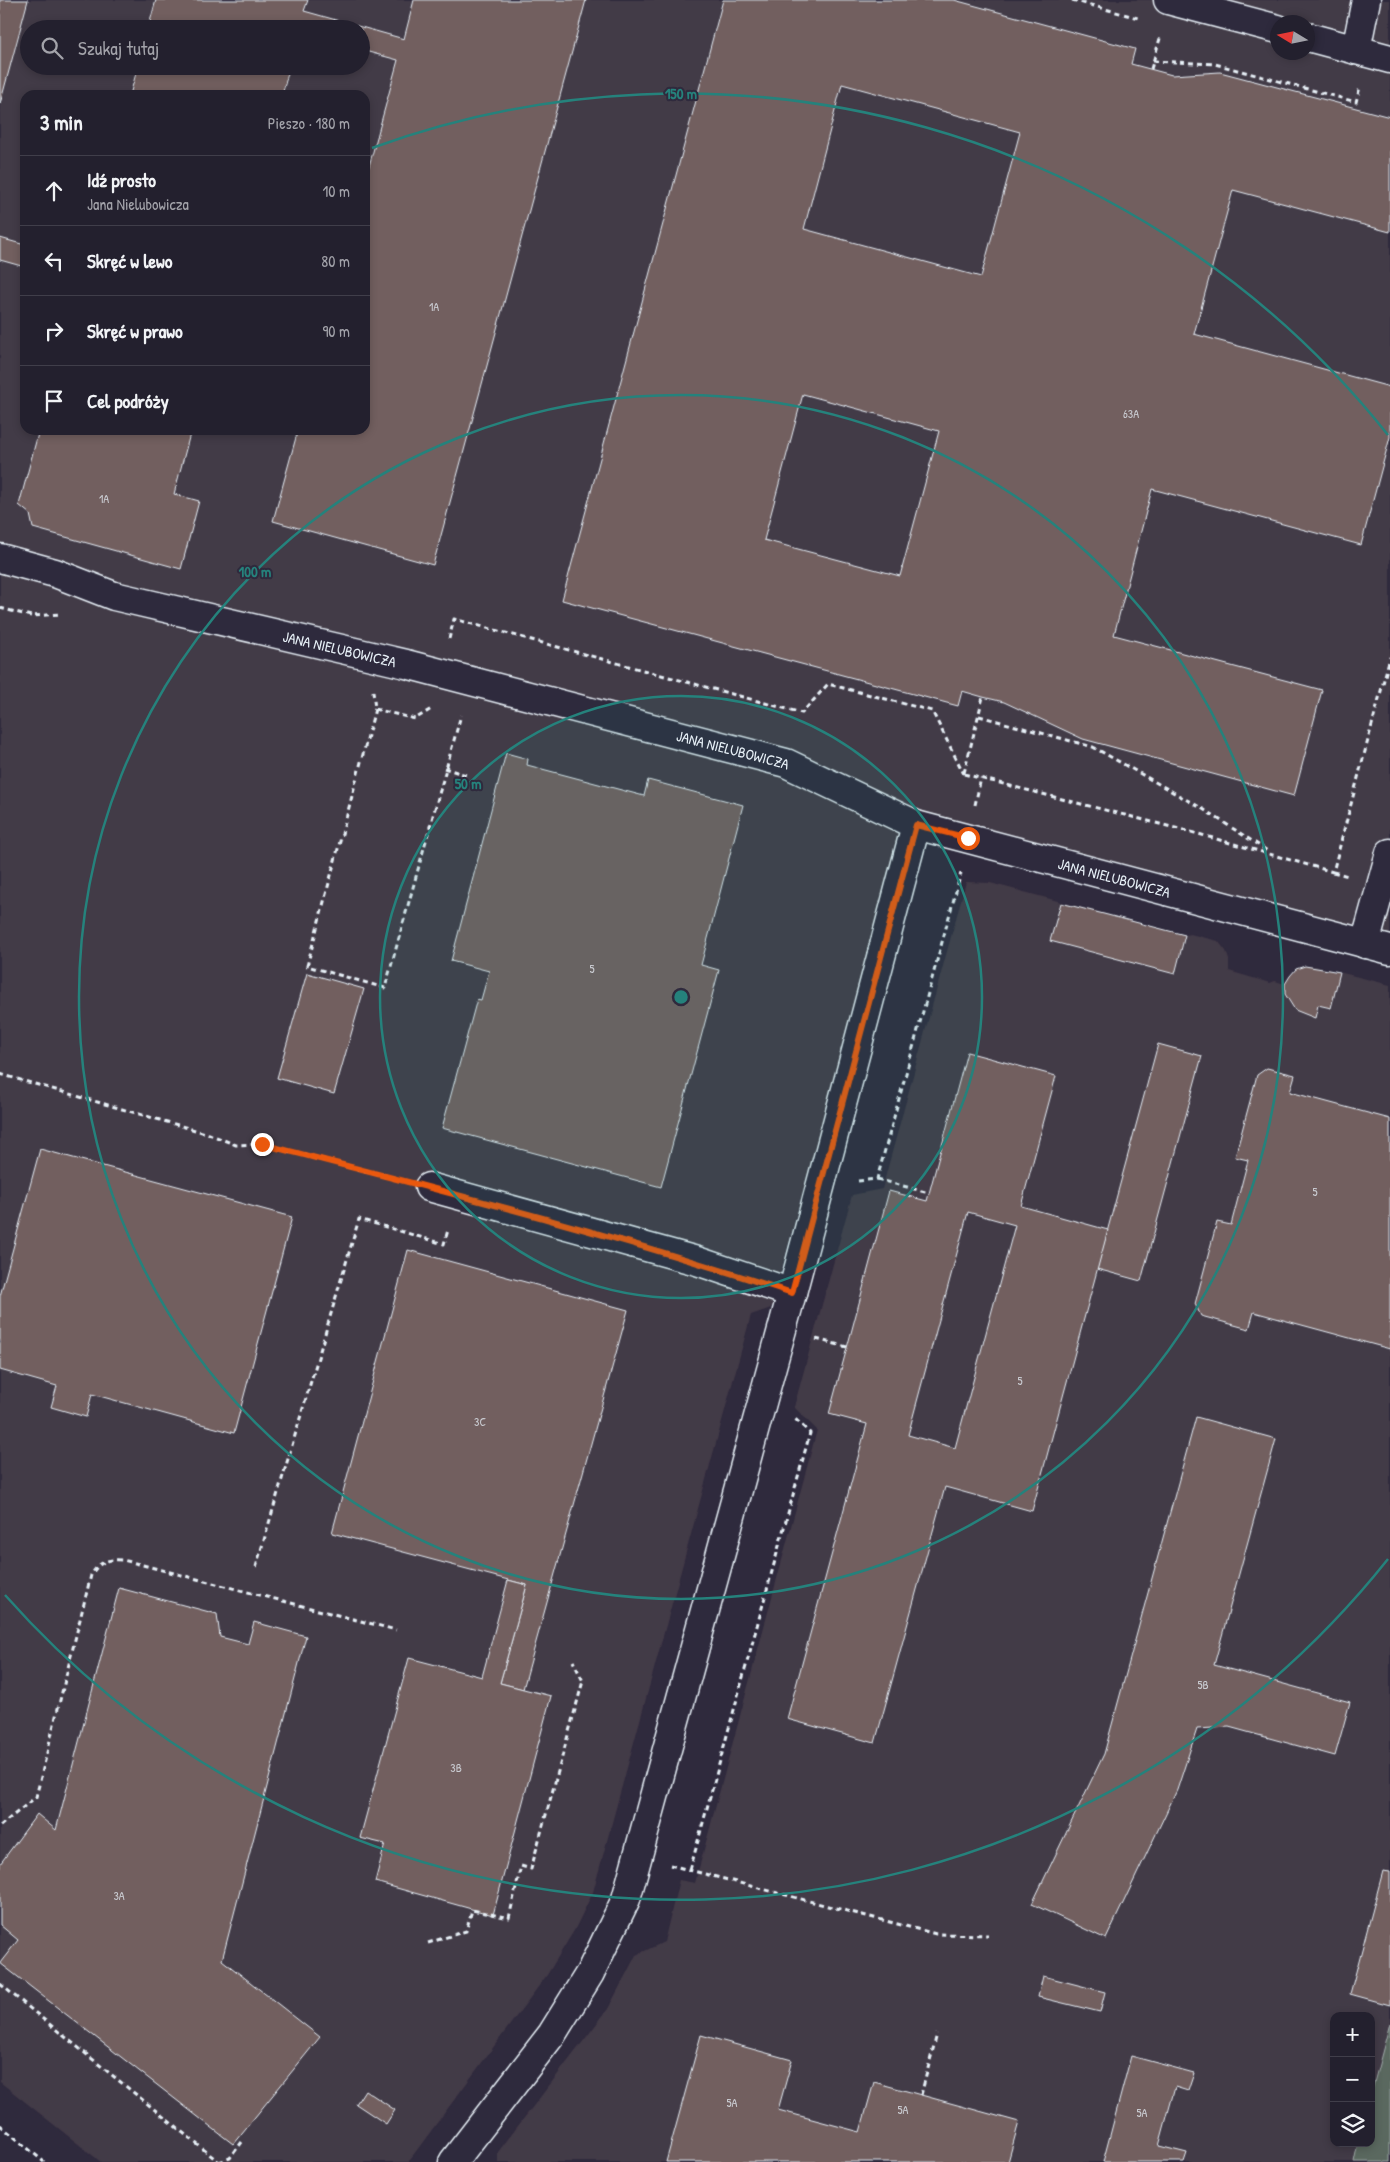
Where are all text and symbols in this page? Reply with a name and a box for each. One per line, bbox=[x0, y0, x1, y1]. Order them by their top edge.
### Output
north arrow bbox=[1270, 15, 1315, 60]
search box bbox=[20, 20, 370, 75]
icon: search bbox=[38, 34, 66, 62]
text: Szukaj tutaj bbox=[78, 35, 159, 61]
text: 150 m bbox=[665, 83, 697, 104]
text: 3 min bbox=[40, 108, 83, 137]
text: Pieszo · 180 m bbox=[268, 112, 350, 134]
text: Idź prosto bbox=[87, 167, 156, 193]
icon: ahead bbox=[40, 177, 68, 205]
text: 10 m bbox=[322, 180, 350, 202]
text: Jana Nielubowicza bbox=[87, 193, 189, 215]
icon: left bbox=[40, 247, 68, 275]
text: Skręć w lewo bbox=[87, 248, 172, 274]
text: 80 m bbox=[321, 250, 350, 272]
house number: 1A bbox=[429, 298, 439, 315]
icon: right bbox=[40, 317, 68, 345]
text: Skręć w prawo bbox=[87, 318, 183, 344]
text: 90 m bbox=[322, 320, 350, 342]
icon: arrive bbox=[40, 387, 68, 415]
text: Cel podróży bbox=[87, 388, 169, 414]
house number: 63A bbox=[1123, 405, 1139, 422]
house number: 1A bbox=[99, 490, 109, 507]
text: 100 m bbox=[239, 561, 271, 582]
street label: JANA NIELUBOWICZA bbox=[281, 625, 399, 672]
street label: JANA NIELUBOWICZA bbox=[674, 724, 792, 774]
text: 50 m bbox=[455, 773, 481, 794]
route start bbox=[957, 827, 980, 850]
street label: JANA NIELUBOWICZA bbox=[1056, 852, 1174, 902]
house number: 5 bbox=[589, 960, 595, 977]
centre of rings bbox=[672, 988, 690, 1006]
route end bbox=[251, 1133, 274, 1156]
house number: 5 bbox=[1312, 1183, 1318, 1200]
house number: 5 bbox=[1017, 1372, 1023, 1389]
house number: 3C bbox=[474, 1413, 486, 1430]
house number: 5B bbox=[1197, 1676, 1209, 1693]
house number: 3B bbox=[450, 1759, 462, 1776]
house number: 3A bbox=[113, 1887, 125, 1904]
map controls bbox=[1330, 2012, 1375, 2147]
button: + bbox=[1330, 2012, 1375, 2057]
button: − bbox=[1330, 2057, 1375, 2102]
house number: 5A bbox=[727, 2094, 738, 2111]
house number: 5A bbox=[898, 2101, 909, 2118]
button: layers bbox=[1330, 2102, 1375, 2147]
house number: 5A bbox=[1137, 2104, 1148, 2121]

